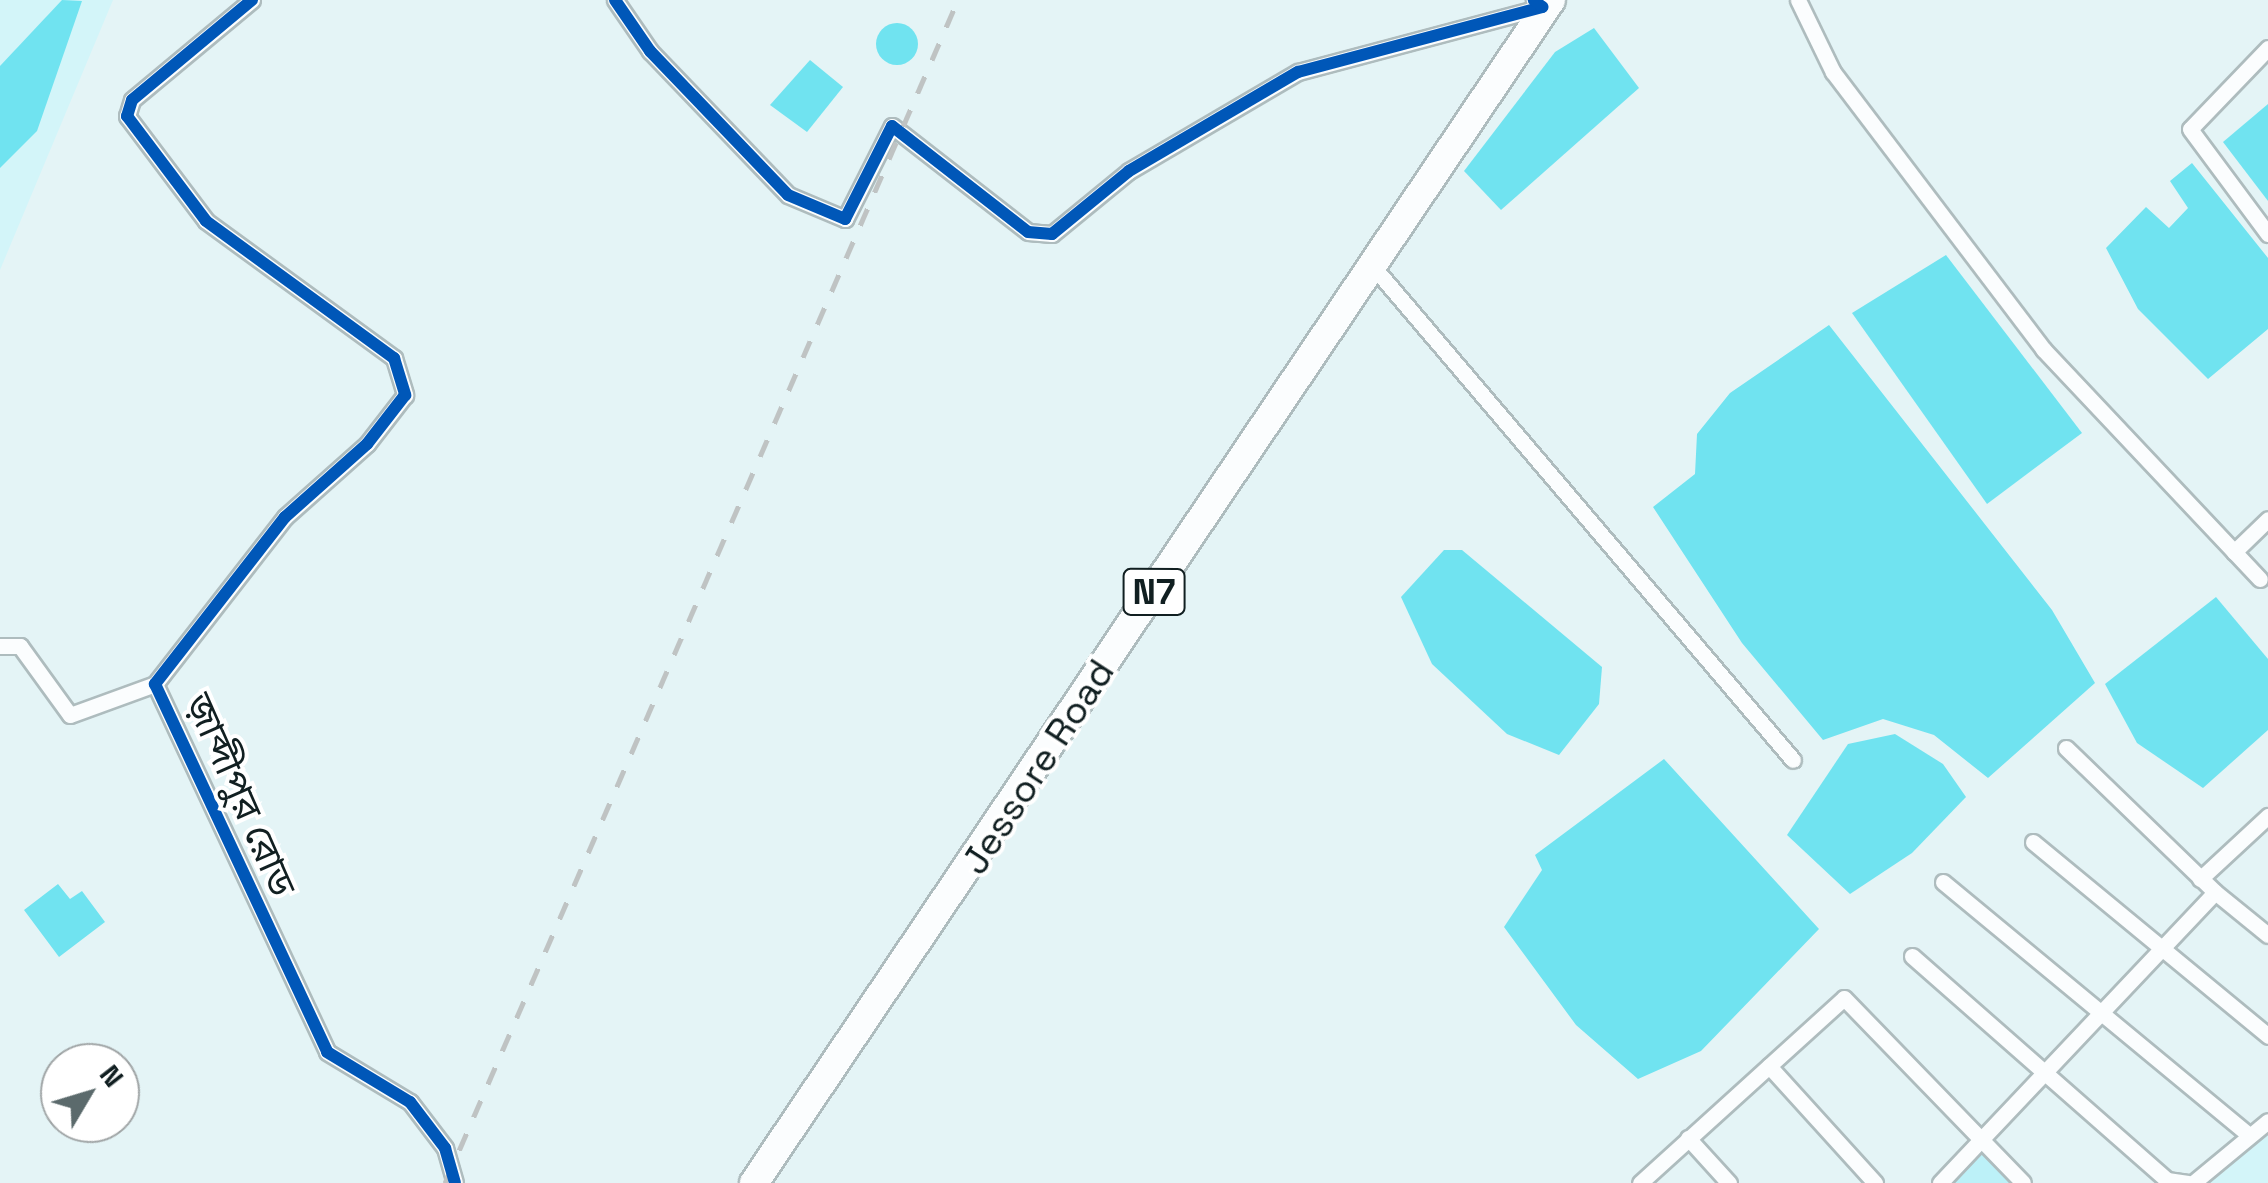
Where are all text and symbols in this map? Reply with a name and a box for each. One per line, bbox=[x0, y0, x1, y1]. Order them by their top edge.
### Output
road number: N7 bbox=[1122, 562, 1186, 622]
street label: Jessore Road bbox=[952, 651, 1124, 883]
street label: জ়াব্দীপুর রোড bbox=[175, 687, 305, 903]
north arrow bbox=[40, 1043, 140, 1143]
text: N bbox=[92, 1057, 132, 1094]

